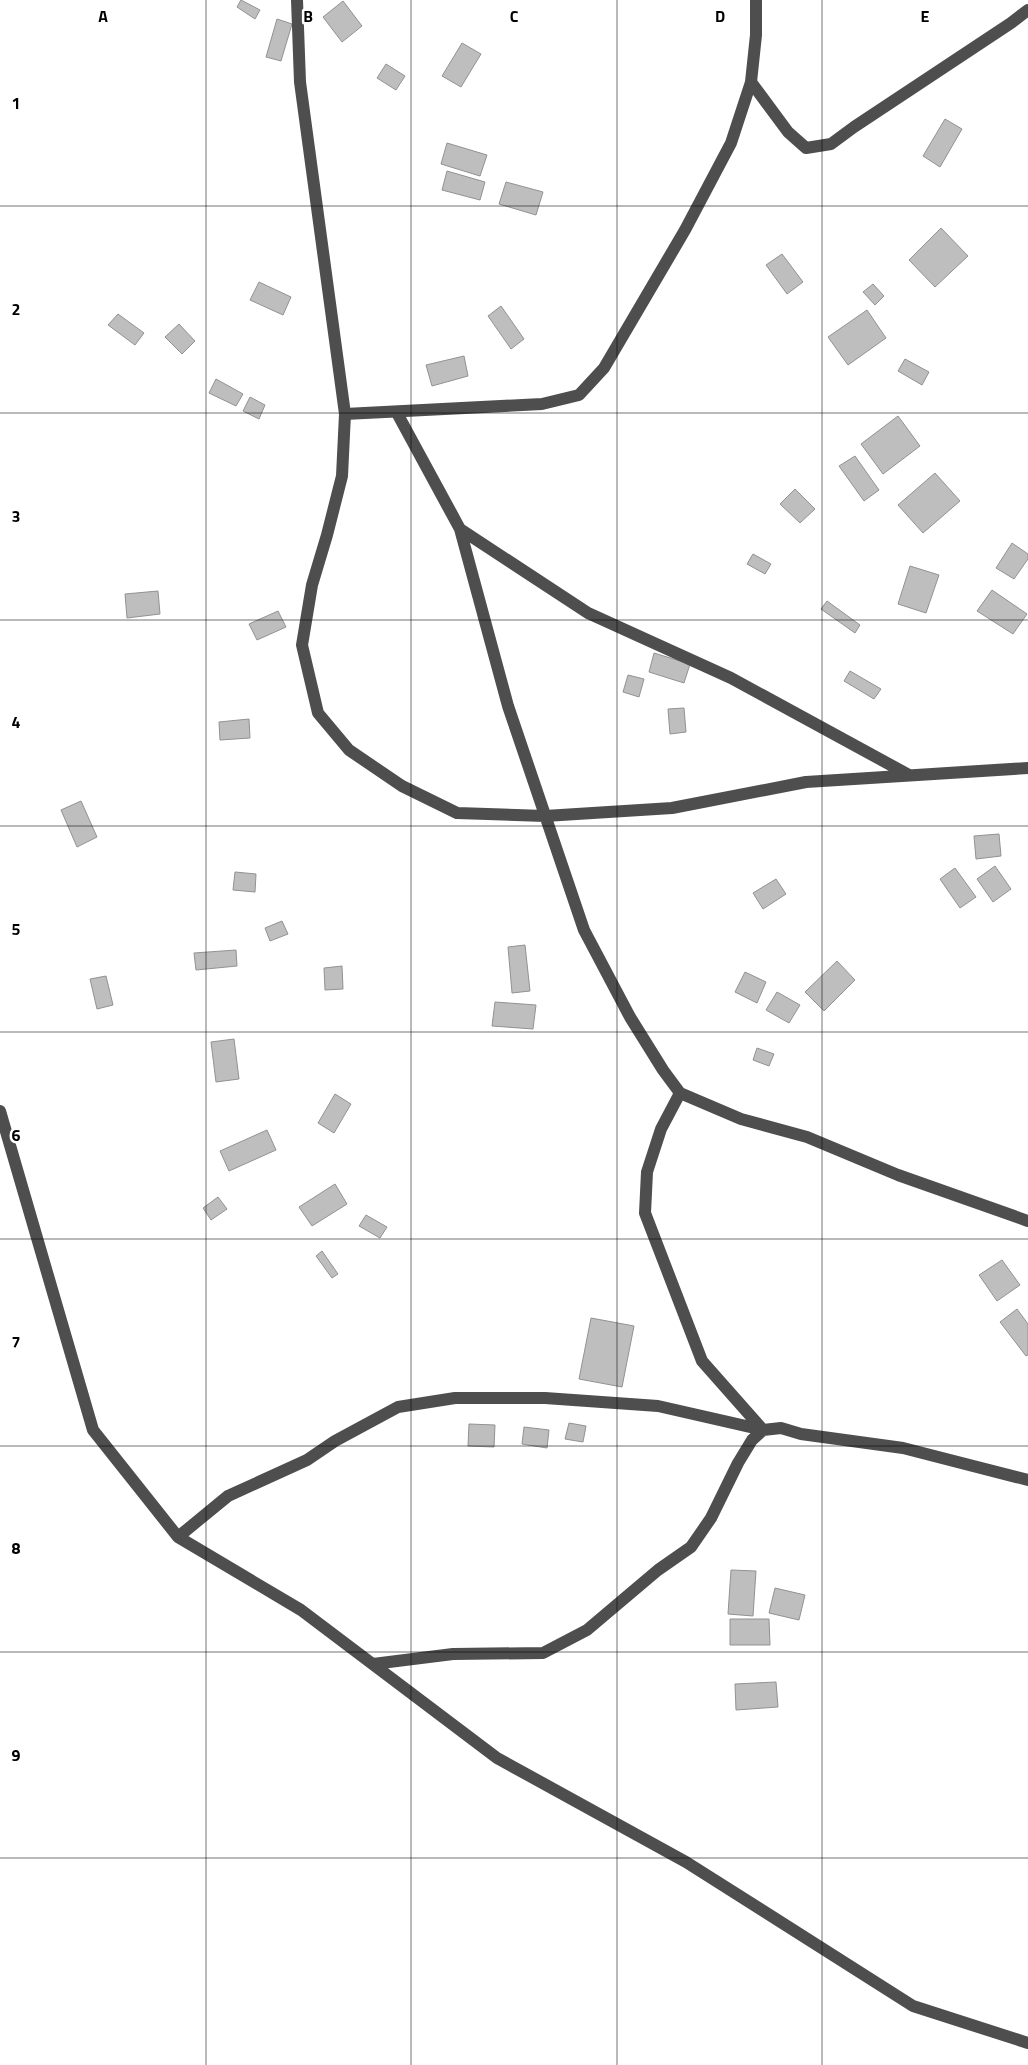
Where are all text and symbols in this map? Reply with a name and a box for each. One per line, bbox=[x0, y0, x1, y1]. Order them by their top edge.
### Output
text: A bbox=[98, 4, 108, 28]
text: B bbox=[303, 4, 313, 28]
text: C bbox=[510, 4, 519, 28]
text: D bbox=[715, 4, 725, 28]
text: E bbox=[921, 4, 930, 28]
text: 1 bbox=[12, 91, 20, 115]
text: 2 bbox=[12, 297, 20, 321]
text: 3 bbox=[12, 504, 20, 528]
text: 4 bbox=[12, 710, 21, 734]
text: 5 bbox=[12, 917, 21, 941]
text: 6 bbox=[12, 1123, 21, 1147]
text: 7 bbox=[12, 1330, 20, 1354]
text: 8 bbox=[12, 1536, 21, 1560]
text: 9 bbox=[12, 1743, 21, 1767]

